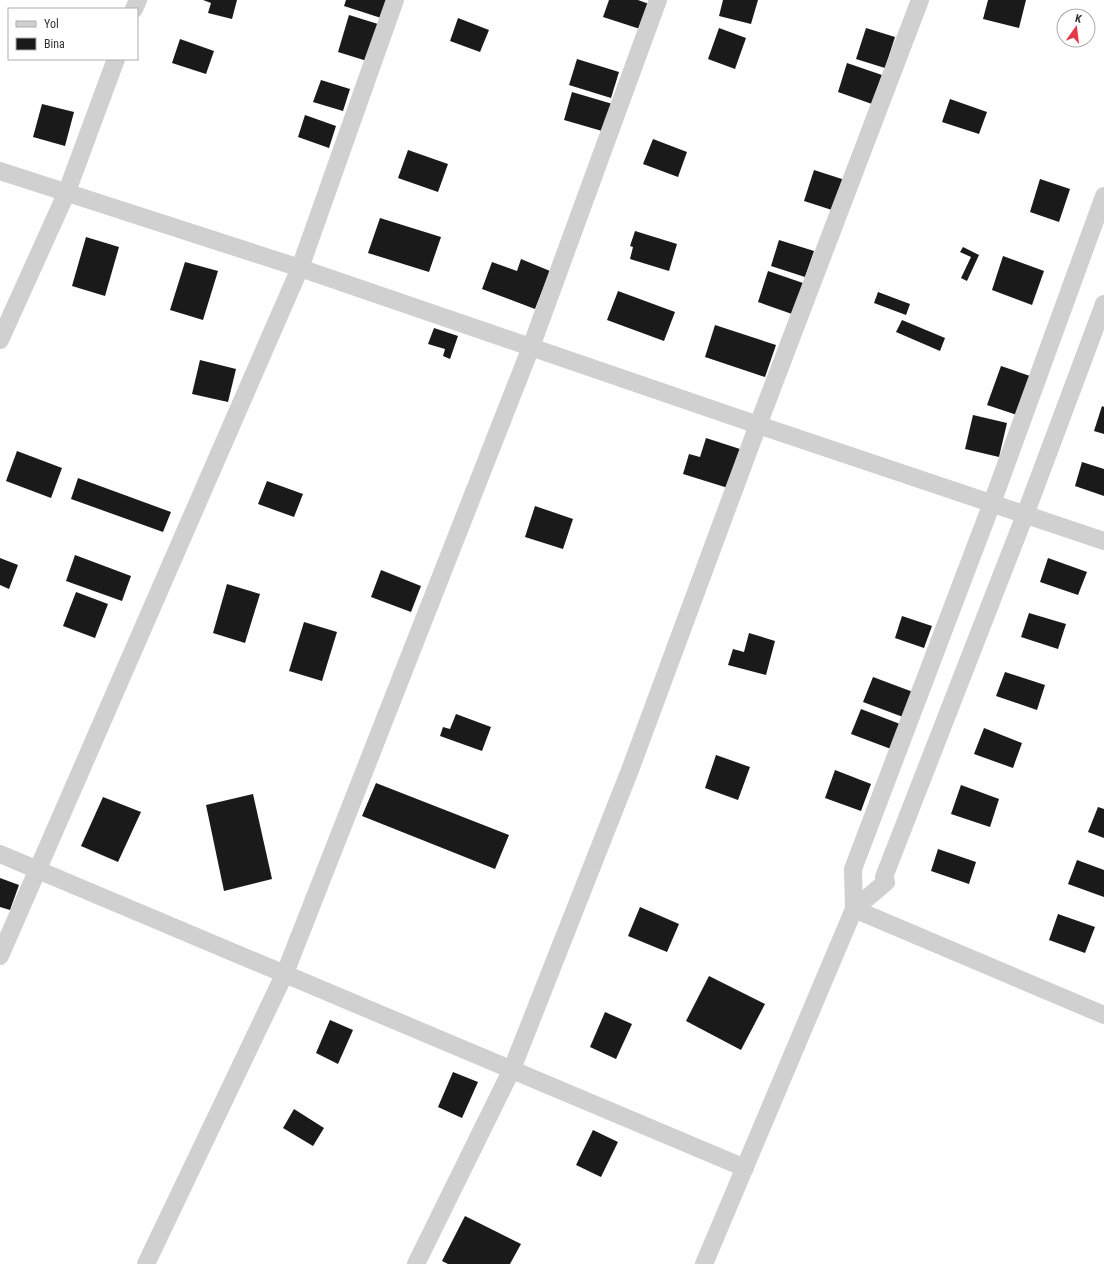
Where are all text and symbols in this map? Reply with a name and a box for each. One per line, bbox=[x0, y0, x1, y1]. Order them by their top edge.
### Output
legend bbox=[8, 8, 138, 60]
north arrow bbox=[1056, 8, 1096, 48]
text: K bbox=[1074, 12, 1084, 26]
text: Yol bbox=[44, 17, 59, 31]
text: Bina bbox=[44, 37, 65, 51]

